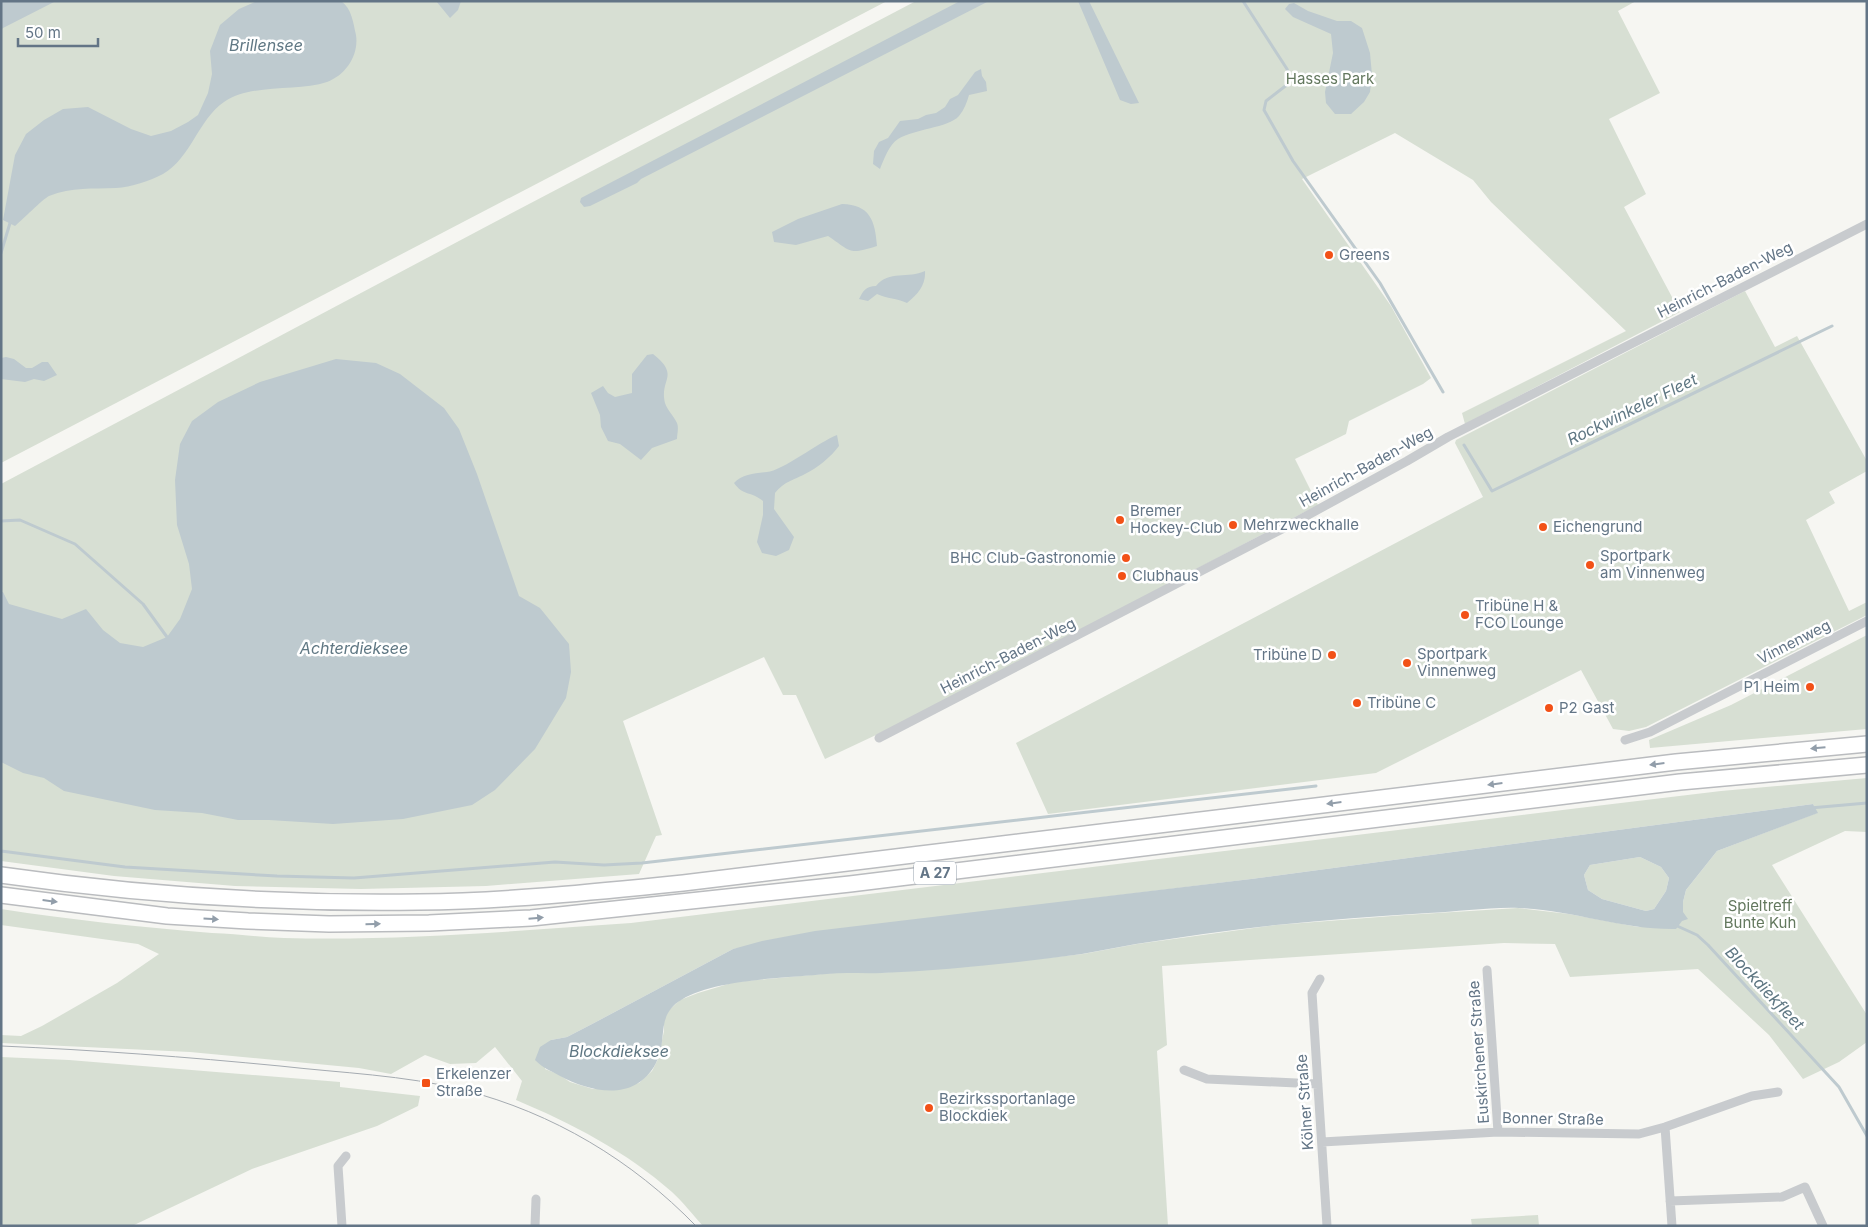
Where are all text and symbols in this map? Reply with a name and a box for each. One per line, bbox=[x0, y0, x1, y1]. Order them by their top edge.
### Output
scale bar bbox=[18, 15, 98, 47]
text: 50 m bbox=[25, 23, 61, 42]
water label: Brillensee bbox=[229, 35, 303, 55]
park label: Hasses Park bbox=[1286, 69, 1375, 88]
street label: Heinrich-Baden-Weg bbox=[1654, 237, 1796, 322]
place label: Greens bbox=[1339, 245, 1390, 264]
marker: Greens bbox=[1323, 249, 1335, 261]
water label: Rockwinkeler Fleet bbox=[1564, 368, 1701, 449]
street label: Heinrich-Baden-Weg bbox=[1296, 422, 1436, 511]
place label: Bremer Hockey-Club bbox=[1130, 501, 1222, 537]
marker: Bremer Hockey-Club bbox=[1114, 514, 1126, 526]
place label: Mehrzweckhalle bbox=[1243, 515, 1359, 534]
place label: Eichengrund bbox=[1553, 517, 1642, 536]
marker: Mehrzweckhalle bbox=[1227, 519, 1239, 531]
marker: Eichengrund bbox=[1537, 521, 1549, 533]
place label: Sportpark am Vinnenweg bbox=[1600, 546, 1705, 582]
place label: BHC Club-Gastronomie bbox=[950, 548, 1116, 567]
marker: BHC Club-Gastronomie bbox=[1120, 552, 1132, 564]
marker: Sportpark am Vinnenweg bbox=[1584, 559, 1596, 571]
place label: Clubhaus bbox=[1132, 566, 1199, 585]
marker: Clubhaus bbox=[1116, 570, 1128, 582]
place label: Tribüne H & FCO Lounge bbox=[1475, 596, 1564, 632]
marker: Tribüne H & FCO Lounge bbox=[1459, 609, 1471, 621]
street label: Heinrich-Baden-Weg bbox=[937, 613, 1079, 698]
street label: Vinnenweg bbox=[1754, 615, 1833, 668]
water label: Achterdieksee bbox=[299, 638, 408, 658]
place label: Sportpark Vinnenweg bbox=[1417, 644, 1496, 680]
place label: Tribüne D bbox=[1253, 645, 1322, 664]
marker: Tribüne D bbox=[1326, 649, 1338, 661]
marker: Sportpark Vinnenweg bbox=[1401, 657, 1413, 669]
place label: P1 Heim bbox=[1743, 677, 1800, 696]
marker: P1 Heim bbox=[1804, 681, 1816, 693]
place label: Tribüne C bbox=[1367, 693, 1436, 712]
marker: Tribüne C bbox=[1351, 697, 1363, 709]
place label: P2 Gast bbox=[1559, 698, 1614, 717]
marker: P2 Gast bbox=[1543, 702, 1555, 714]
one-way arrow bbox=[1810, 744, 1826, 752]
one-way arrow bbox=[1648, 760, 1664, 768]
one-way arrow bbox=[1487, 780, 1503, 788]
one-way arrow bbox=[1326, 799, 1342, 807]
road number: A 27 bbox=[914, 861, 956, 884]
park label: Spieltreff Bunte Kuh bbox=[1724, 896, 1796, 932]
one-way arrow bbox=[42, 897, 58, 905]
one-way arrow bbox=[528, 914, 544, 922]
one-way arrow bbox=[203, 915, 219, 923]
one-way arrow bbox=[366, 920, 382, 928]
water label: Blockdiekfleet bbox=[1721, 942, 1809, 1034]
street label: Euskirchener Straße bbox=[1464, 980, 1493, 1124]
water label: Blockdieksee bbox=[569, 1041, 669, 1061]
street label: Kölner Straße bbox=[1292, 1053, 1317, 1151]
place label: Erkelenzer Straße bbox=[436, 1064, 512, 1100]
marker: Erkelenzer Straße bbox=[420, 1077, 432, 1089]
place label: Bezirkssportanlage Blockdiek bbox=[939, 1089, 1076, 1125]
marker: Bezirkssportanlage Blockdiek bbox=[923, 1102, 935, 1114]
street label: Bonner Straße bbox=[1502, 1108, 1604, 1129]

